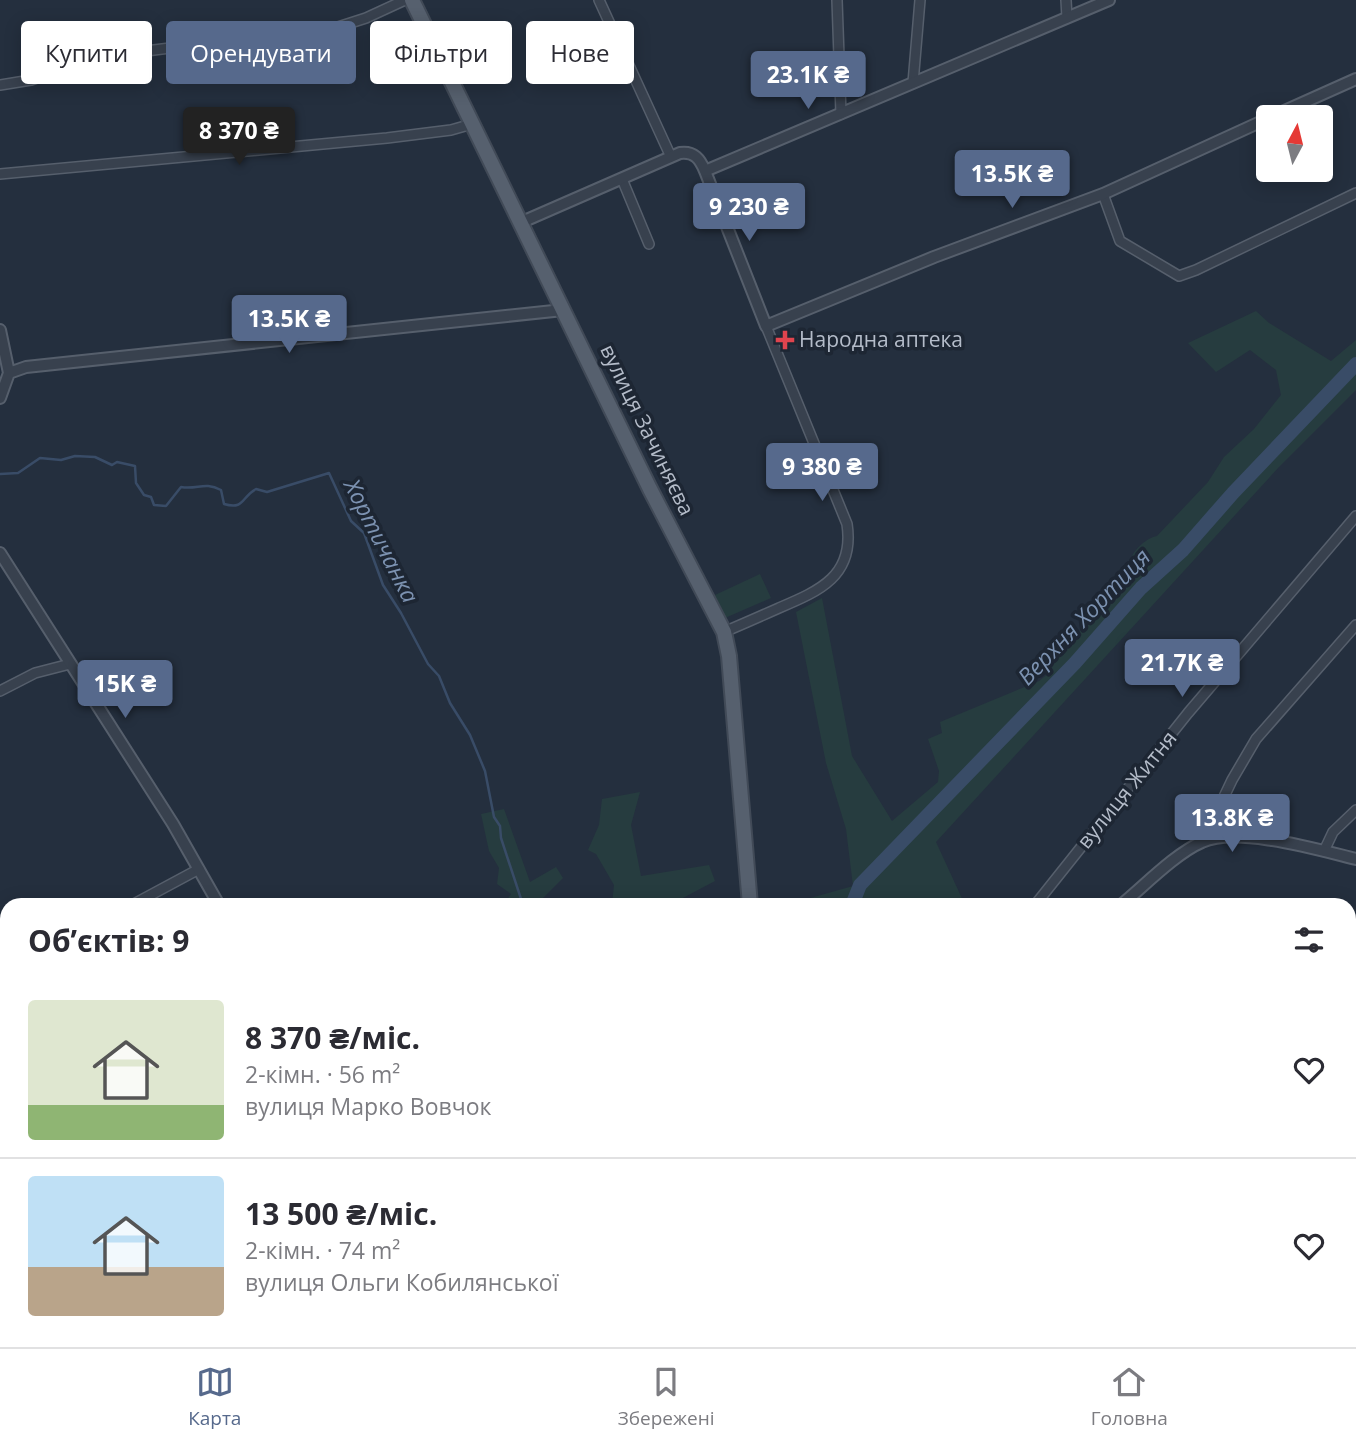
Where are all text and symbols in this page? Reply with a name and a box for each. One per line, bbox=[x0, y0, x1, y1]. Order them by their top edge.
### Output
chip: Купити bbox=[21, 21, 152, 84]
chip: Орендувати bbox=[166, 21, 356, 84]
chip: Фільтри bbox=[370, 21, 512, 84]
chip: Нове bbox=[526, 21, 634, 84]
pin: 23.1K ₴ bbox=[743, 52, 873, 111]
text: 23.1K ₴ bbox=[767, 58, 849, 90]
north arrow bbox=[1256, 105, 1334, 182]
map controls bbox=[1256, 105, 1333, 182]
pin: 8 370 ₴ bbox=[174, 108, 304, 167]
text: 8 370 ₴ bbox=[199, 114, 279, 146]
pin: 13.5K ₴ bbox=[947, 150, 1077, 210]
text: 13.5K ₴ bbox=[971, 157, 1053, 189]
pin: 9 230 ₴ bbox=[684, 184, 814, 243]
text: 9 230 ₴ bbox=[709, 190, 789, 222]
pin: 13.5K ₴ bbox=[224, 296, 354, 355]
text: 13.5K ₴ bbox=[248, 302, 330, 334]
place label: Народна аптека bbox=[799, 325, 963, 353]
marker: Народна аптека bbox=[777, 332, 793, 348]
street label: вулиця Зачиняєва bbox=[594, 339, 702, 520]
pin: 9 380 ₴ bbox=[757, 444, 887, 503]
text: 9 380 ₴ bbox=[782, 450, 862, 482]
water label: Хортичанка bbox=[336, 471, 427, 608]
water label: Верхня Хортиця bbox=[1010, 541, 1157, 692]
pin: 21.7K ₴ bbox=[1117, 640, 1247, 699]
text: 21.7K ₴ bbox=[1141, 646, 1223, 678]
pin: 15K ₴ bbox=[76, 660, 174, 720]
text: 15K ₴ bbox=[94, 667, 156, 699]
street label: вулиця Житня bbox=[1070, 725, 1182, 854]
pin: 13.8K ₴ bbox=[1167, 794, 1297, 854]
text: 13.8K ₴ bbox=[1191, 801, 1273, 833]
text: Об’єктів: 9 bbox=[28, 920, 189, 961]
icon: filters bbox=[1290, 921, 1328, 959]
text: 8 370 ₴/міс. bbox=[245, 1017, 420, 1058]
icon: home bbox=[84, 1028, 168, 1112]
icon: heart bbox=[1290, 1051, 1328, 1089]
text: 2-кімн. · 56 m² bbox=[245, 1058, 400, 1090]
text: вулиця Марко Вовчок bbox=[245, 1090, 491, 1122]
text: 13 500 ₴/міс. bbox=[245, 1193, 437, 1234]
icon: home bbox=[84, 1204, 168, 1288]
icon: heart bbox=[1290, 1227, 1328, 1265]
text: 2-кімн. · 74 m² bbox=[245, 1234, 400, 1266]
text: вулиця Ольги Кобилянської bbox=[245, 1266, 558, 1298]
tab: Карта bbox=[188, 1363, 241, 1431]
tab: Збережені bbox=[618, 1363, 714, 1431]
tab: Головна bbox=[1091, 1363, 1168, 1431]

